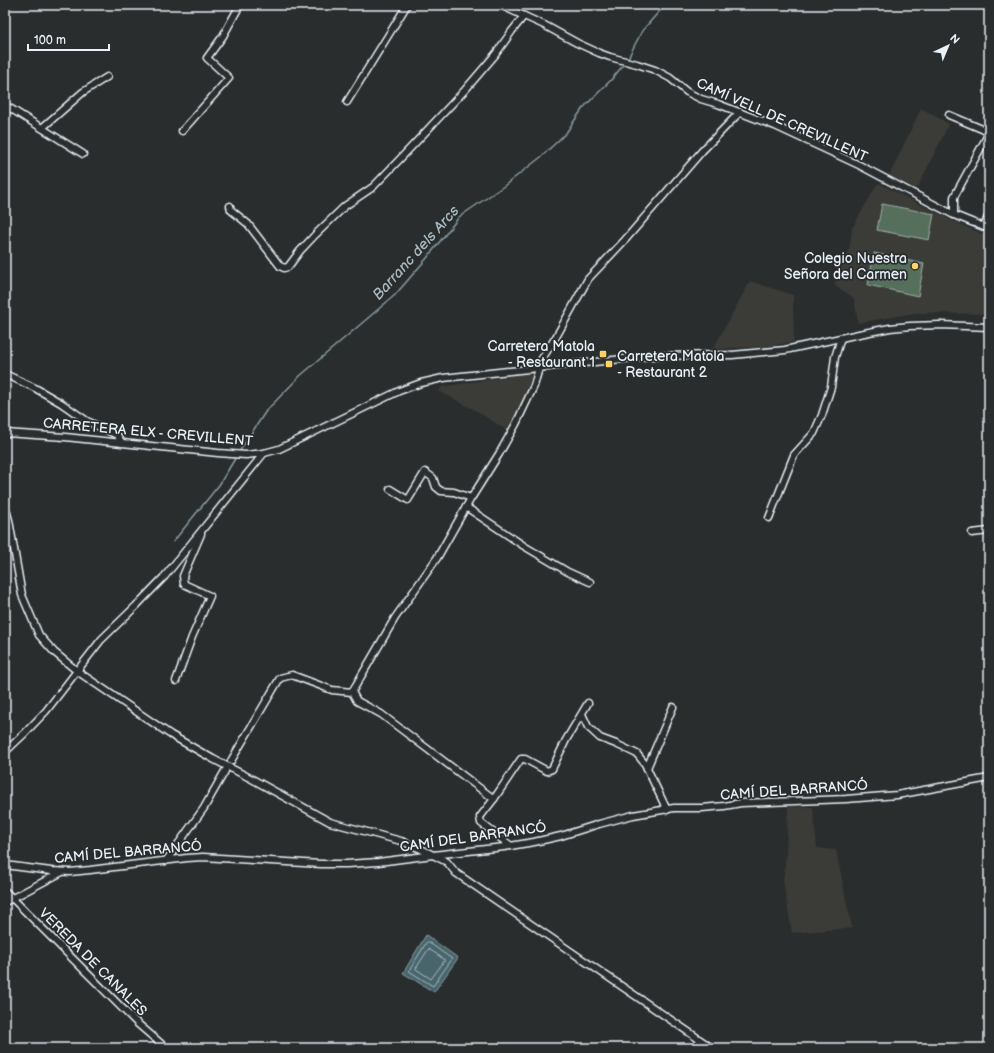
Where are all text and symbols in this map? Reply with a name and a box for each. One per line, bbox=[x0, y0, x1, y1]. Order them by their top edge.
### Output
scale bar bbox=[28, 26, 109, 52]
north arrow bbox=[928, 26, 968, 66]
text: N bbox=[947, 32, 962, 47]
text: 100 m bbox=[34, 33, 66, 48]
street label: CAMÍ VELL DE CREVILLENT bbox=[694, 74, 871, 166]
water label: Barranc dels Arcs bbox=[369, 202, 464, 304]
place label: Colegio Nuestra Señora del Carmen bbox=[784, 250, 907, 283]
marker: Colegio Nuestra Señora del Carmen bbox=[910, 261, 920, 271]
place label: Carretera Matola - Restaurant 1 bbox=[488, 338, 595, 371]
place label: Carretera Matola - Restaurant 2 bbox=[617, 348, 725, 381]
marker: Carretera Matola - Restaurant 1 bbox=[598, 349, 608, 359]
marker: Carretera Matola - Restaurant 2 bbox=[604, 359, 614, 369]
street label: CARRETERA ELX - CREVILLENT bbox=[42, 414, 254, 450]
street label: CAMÍ DEL BARRANCÓ bbox=[720, 775, 868, 804]
street label: CAMÍ DEL BARRANCÓ bbox=[398, 817, 548, 856]
street label: CAMÍ DEL BARRANCÓ bbox=[53, 836, 203, 867]
street label: VEREDA DE CANALES bbox=[35, 904, 151, 1020]

